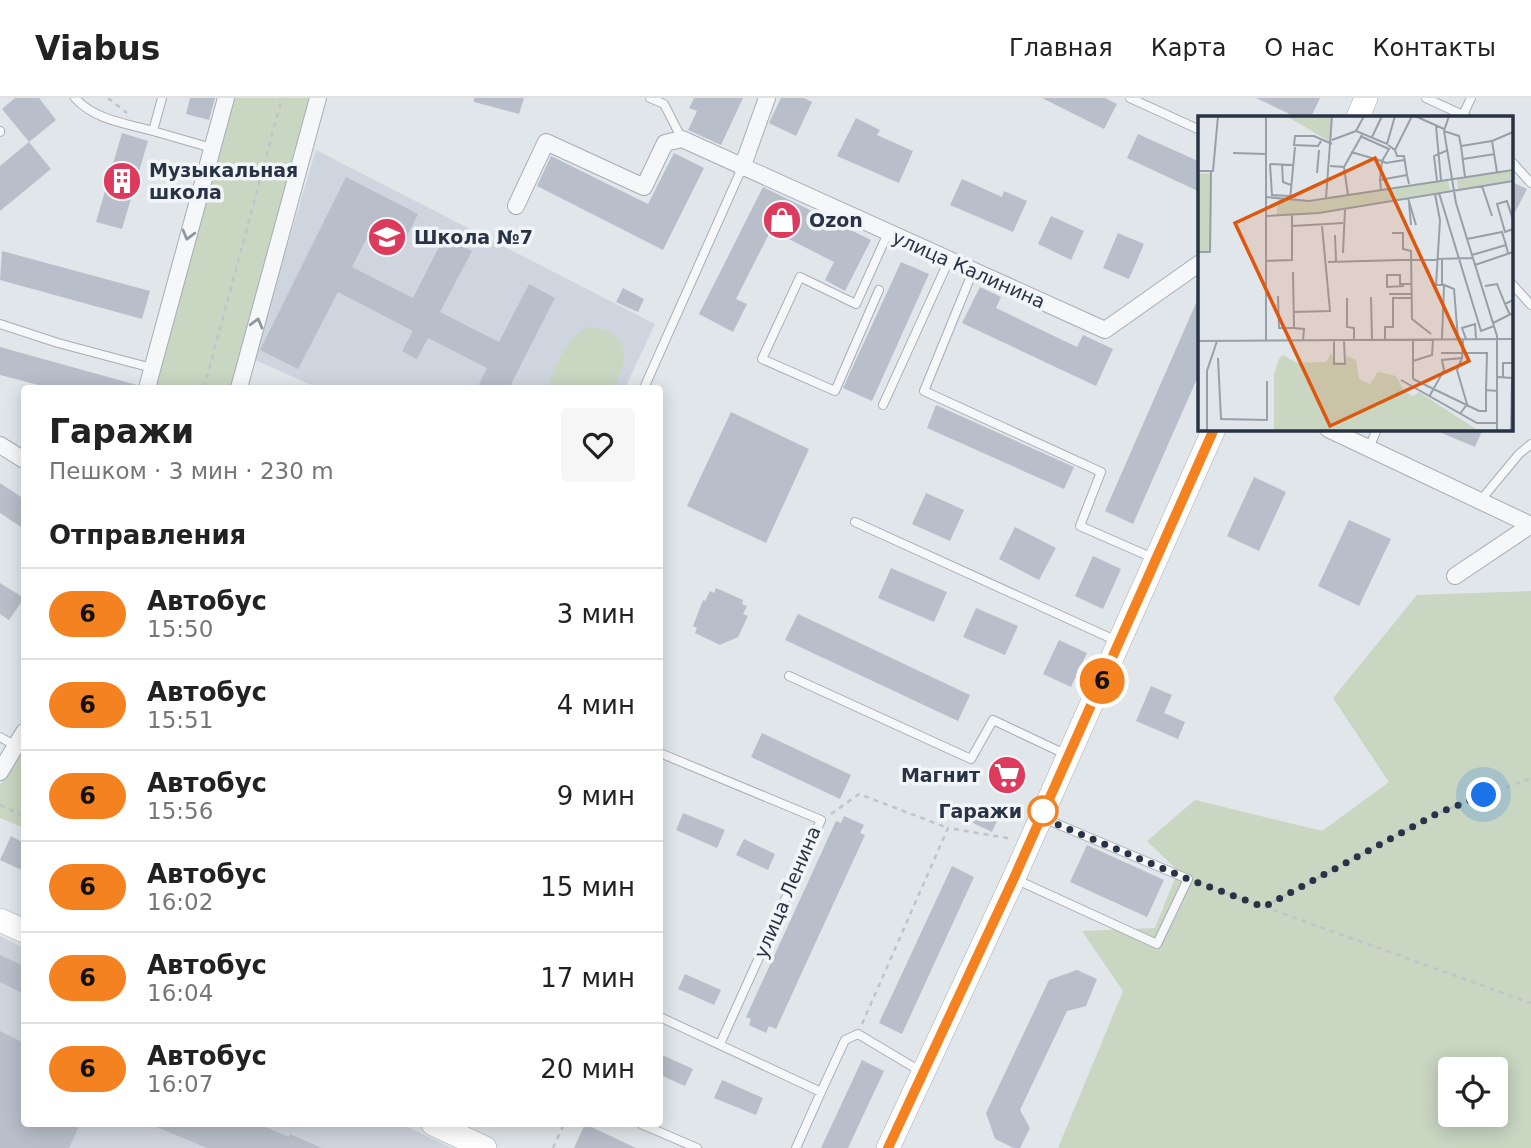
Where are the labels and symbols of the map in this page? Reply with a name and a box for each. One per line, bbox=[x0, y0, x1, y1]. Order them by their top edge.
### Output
inset map bbox=[1198, 116, 1514, 430]
place label: Музыкальная школа bbox=[149, 159, 298, 203]
building icon: Музыкальная школа bbox=[101, 160, 143, 202]
shop icon: Ozon bbox=[761, 199, 803, 241]
place label: Ozon bbox=[809, 209, 863, 231]
school or university icon: Школа №7 bbox=[366, 216, 408, 258]
street label: улица Калинина bbox=[889, 225, 1049, 313]
place label: Школа №7 bbox=[414, 226, 533, 248]
one-way arrow bbox=[182, 229, 197, 241]
one-way arrow bbox=[249, 317, 263, 329]
line badge: 6 bbox=[1079, 658, 1125, 704]
supermarket icon: Магнит bbox=[986, 754, 1028, 796]
place label: Магнит bbox=[901, 764, 980, 786]
your location bbox=[1466, 777, 1501, 812]
marker: Гаражи bbox=[1028, 796, 1058, 826]
place label: Гаражи bbox=[938, 800, 1022, 822]
street label: улица Ленина bbox=[749, 823, 825, 961]

